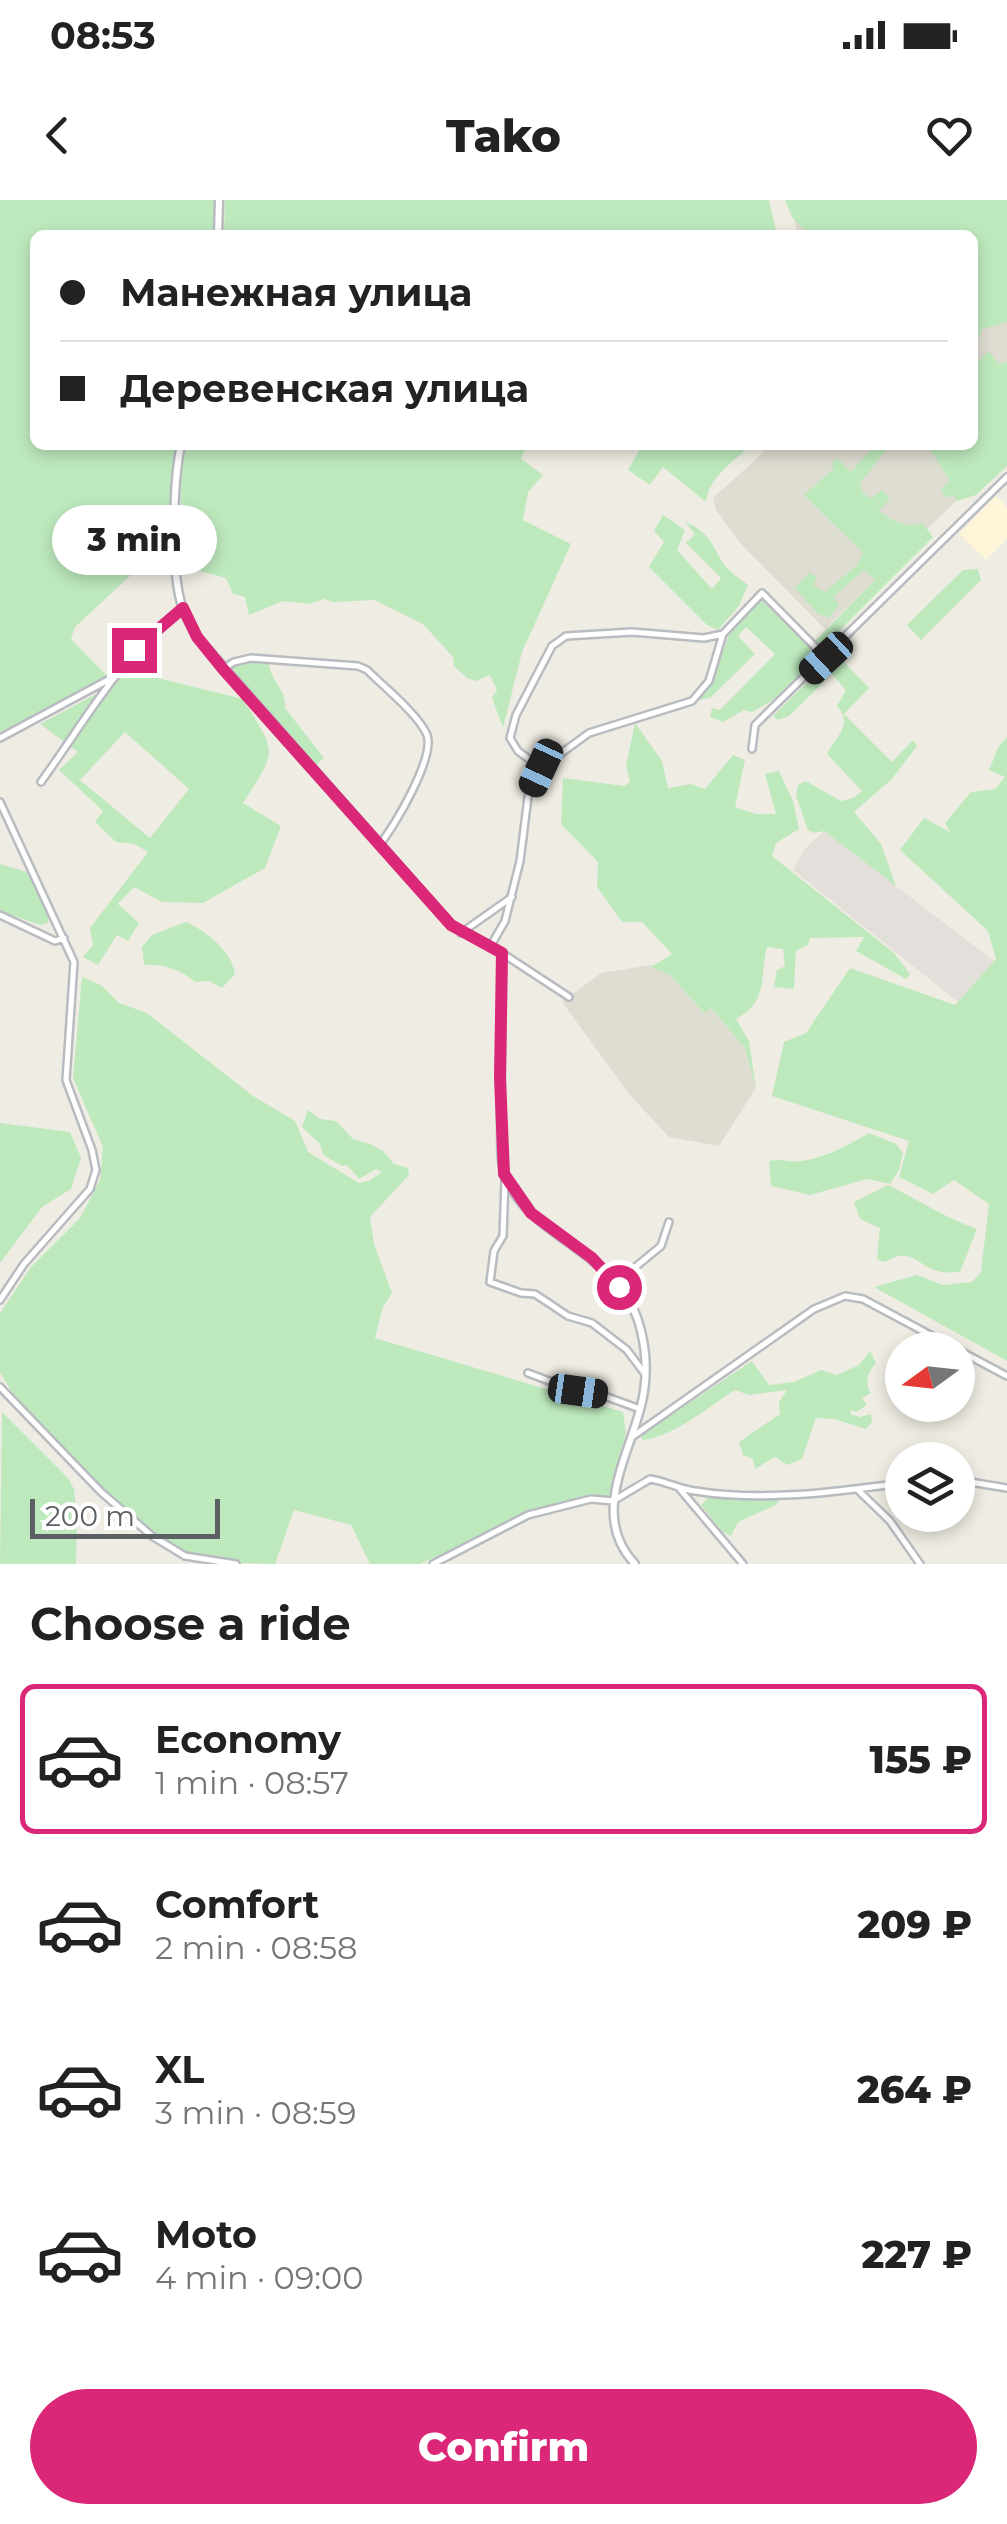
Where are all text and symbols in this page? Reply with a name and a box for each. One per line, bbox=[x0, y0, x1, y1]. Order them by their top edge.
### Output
text: 08:53 bbox=[50, 12, 156, 59]
icon: back bbox=[30, 108, 85, 163]
text: Tako bbox=[446, 108, 561, 163]
icon: heart bbox=[922, 108, 977, 163]
text: Манежная улица bbox=[120, 269, 472, 316]
text: Деревенская улица bbox=[120, 365, 529, 412]
callout: 3 min bbox=[52, 505, 216, 575]
text: 3 min bbox=[87, 520, 182, 559]
car bbox=[794, 627, 858, 689]
route end bbox=[112, 628, 157, 673]
car bbox=[515, 734, 567, 802]
route start bbox=[597, 1265, 642, 1310]
north arrow bbox=[885, 1332, 975, 1422]
map controls bbox=[885, 1332, 975, 1532]
car bbox=[546, 1372, 610, 1410]
button: layers bbox=[885, 1442, 975, 1532]
scale bar bbox=[30, 1494, 220, 1538]
text: 200 m bbox=[45, 1499, 135, 1533]
text: Choose a ride bbox=[30, 1596, 351, 1651]
icon: car bbox=[35, 1714, 125, 1804]
text: Economy bbox=[155, 1716, 341, 1763]
text: 155 ₽ bbox=[870, 1736, 972, 1783]
text: 1 min · 08:57 bbox=[155, 1763, 349, 1802]
icon: car bbox=[35, 1879, 125, 1969]
text: Comfort bbox=[155, 1881, 319, 1928]
text: 209 ₽ bbox=[857, 1901, 972, 1948]
text: 2 min · 08:58 bbox=[155, 1928, 358, 1967]
icon: car bbox=[35, 2044, 125, 2134]
text: XL bbox=[155, 2046, 204, 2093]
text: 264 ₽ bbox=[857, 2066, 972, 2113]
text: 3 min · 08:59 bbox=[155, 2093, 356, 2132]
icon: car bbox=[35, 2209, 125, 2299]
text: Moto bbox=[155, 2211, 257, 2258]
text: 227 ₽ bbox=[861, 2231, 972, 2278]
text: 4 min · 09:00 bbox=[155, 2258, 363, 2297]
button: Confirm bbox=[30, 2389, 977, 2504]

